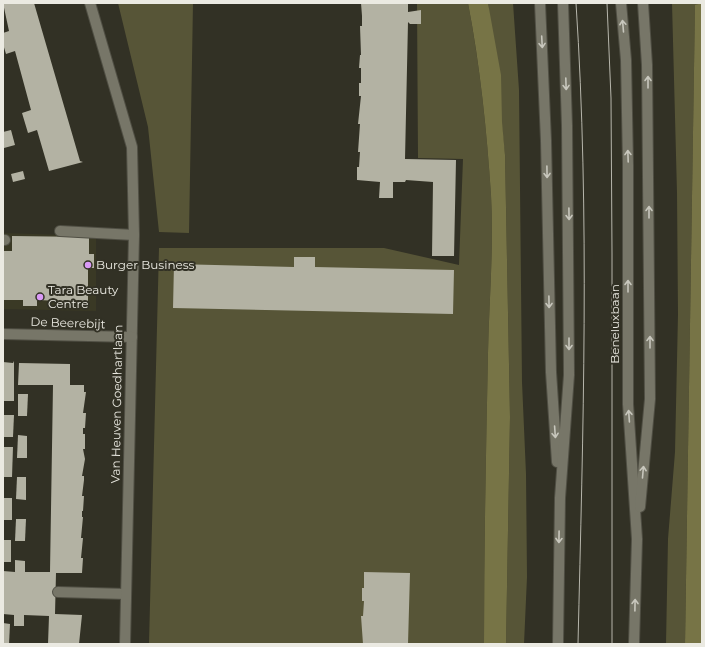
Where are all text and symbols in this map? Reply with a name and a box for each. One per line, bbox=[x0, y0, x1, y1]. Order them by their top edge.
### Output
one-way arrow bbox=[619, 20, 627, 33]
one-way arrow bbox=[538, 35, 545, 48]
one-way arrow bbox=[644, 76, 651, 89]
one-way arrow bbox=[562, 77, 569, 90]
one-way arrow bbox=[624, 150, 632, 163]
one-way arrow bbox=[543, 165, 551, 178]
one-way arrow bbox=[645, 206, 653, 219]
one-way arrow bbox=[565, 207, 573, 220]
place label: Burger Business bbox=[96, 257, 195, 272]
marker: Burger Business bbox=[83, 260, 93, 270]
one-way arrow bbox=[624, 280, 632, 293]
place label: Tara Beauty Centre bbox=[48, 282, 119, 311]
street label: Beneluxbaan bbox=[607, 284, 622, 364]
marker: Tara Beauty Centre bbox=[35, 292, 45, 302]
one-way arrow bbox=[546, 295, 553, 308]
street label: De Beerebijt bbox=[30, 314, 106, 331]
street label: Van Heuven Goedhartlaan bbox=[108, 325, 125, 483]
one-way arrow bbox=[646, 336, 654, 349]
one-way arrow bbox=[565, 337, 573, 350]
one-way arrow bbox=[625, 410, 633, 423]
one-way arrow bbox=[552, 425, 559, 438]
one-way arrow bbox=[639, 466, 646, 479]
one-way arrow bbox=[556, 530, 563, 543]
one-way arrow bbox=[631, 599, 639, 612]

